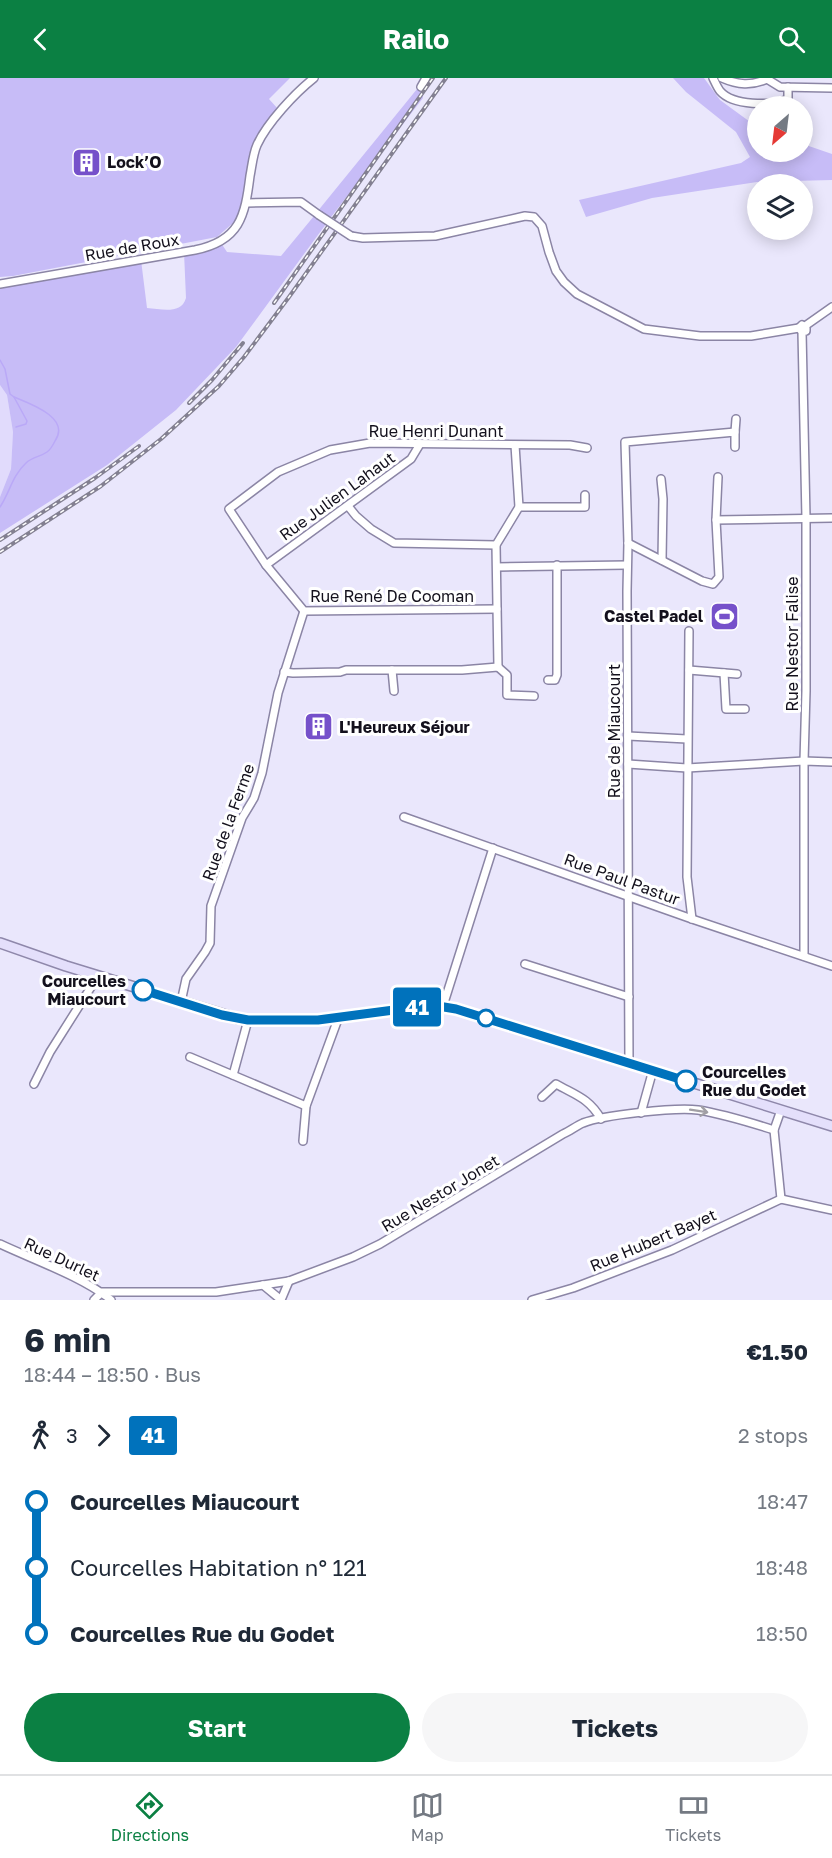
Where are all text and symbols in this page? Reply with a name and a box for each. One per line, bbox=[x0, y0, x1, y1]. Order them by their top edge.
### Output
icon: back bbox=[24, 23, 57, 56]
text: Railo bbox=[383, 23, 449, 55]
icon: search bbox=[775, 23, 808, 56]
north arrow bbox=[747, 96, 813, 162]
map controls bbox=[747, 96, 813, 240]
building icon: Lock’O bbox=[70, 146, 102, 178]
place label: Lock’O bbox=[107, 152, 162, 172]
button: layers bbox=[747, 174, 813, 240]
street label: Rue de Roux bbox=[83, 229, 181, 265]
street label: Rue Henri Dunant bbox=[368, 421, 504, 441]
street label: Rue Julien Lahaut bbox=[275, 447, 399, 545]
street label: Rue Nestor Falise bbox=[782, 576, 802, 712]
street label: Rue René De Cooman bbox=[310, 586, 474, 606]
sports icon: Castel Padel bbox=[708, 600, 740, 632]
place label: Castel Padel bbox=[604, 606, 704, 626]
street label: Rue de Miaucourt bbox=[604, 664, 624, 798]
building icon: L'Heureux Séjour bbox=[302, 711, 334, 743]
place label: L'Heureux Séjour bbox=[339, 717, 470, 737]
street label: Rue de la Ferme bbox=[198, 761, 258, 883]
street label: Rue Paul Pastur bbox=[561, 849, 683, 909]
place label: Courcelles Miaucourt bbox=[42, 971, 126, 1009]
marker: Courcelles Miaucourt bbox=[132, 979, 154, 1001]
line badge: 41 bbox=[390, 988, 444, 1026]
text: 41 bbox=[405, 994, 429, 1020]
unlabelled marker bbox=[477, 1009, 495, 1027]
place label: Courcelles Rue du Godet bbox=[702, 1062, 806, 1100]
marker: Courcelles Rue du Godet bbox=[675, 1070, 697, 1092]
one-way arrow bbox=[688, 1106, 708, 1117]
street label: Rue Nestor Jonet bbox=[378, 1150, 502, 1236]
street label: Rue Hubert Bayet bbox=[587, 1204, 719, 1276]
street label: Rue Durlet bbox=[21, 1233, 103, 1285]
text: 6 min bbox=[24, 1320, 111, 1359]
text: €1.50 bbox=[746, 1338, 808, 1365]
text: 18:44 – 18:50 · Bus bbox=[24, 1362, 201, 1386]
icon: walk bbox=[24, 1419, 57, 1452]
icon: forward bbox=[87, 1419, 120, 1452]
text: 41 bbox=[141, 1422, 165, 1448]
text: 3 bbox=[66, 1423, 78, 1447]
text: 2 stops bbox=[738, 1423, 808, 1447]
text: Courcelles Miaucourt bbox=[70, 1488, 299, 1515]
text: 18:47 bbox=[757, 1489, 808, 1513]
text: Courcelles Habitation n° 121 bbox=[70, 1554, 367, 1581]
text: 18:48 bbox=[756, 1555, 808, 1579]
text: Courcelles Rue du Godet bbox=[70, 1620, 334, 1647]
text: 18:50 bbox=[756, 1621, 808, 1645]
button: Start bbox=[24, 1693, 410, 1762]
button: Tickets bbox=[422, 1693, 808, 1762]
tab: Directions bbox=[111, 1789, 189, 1845]
tab: Map bbox=[411, 1789, 444, 1845]
tab: Tickets bbox=[665, 1789, 721, 1845]

